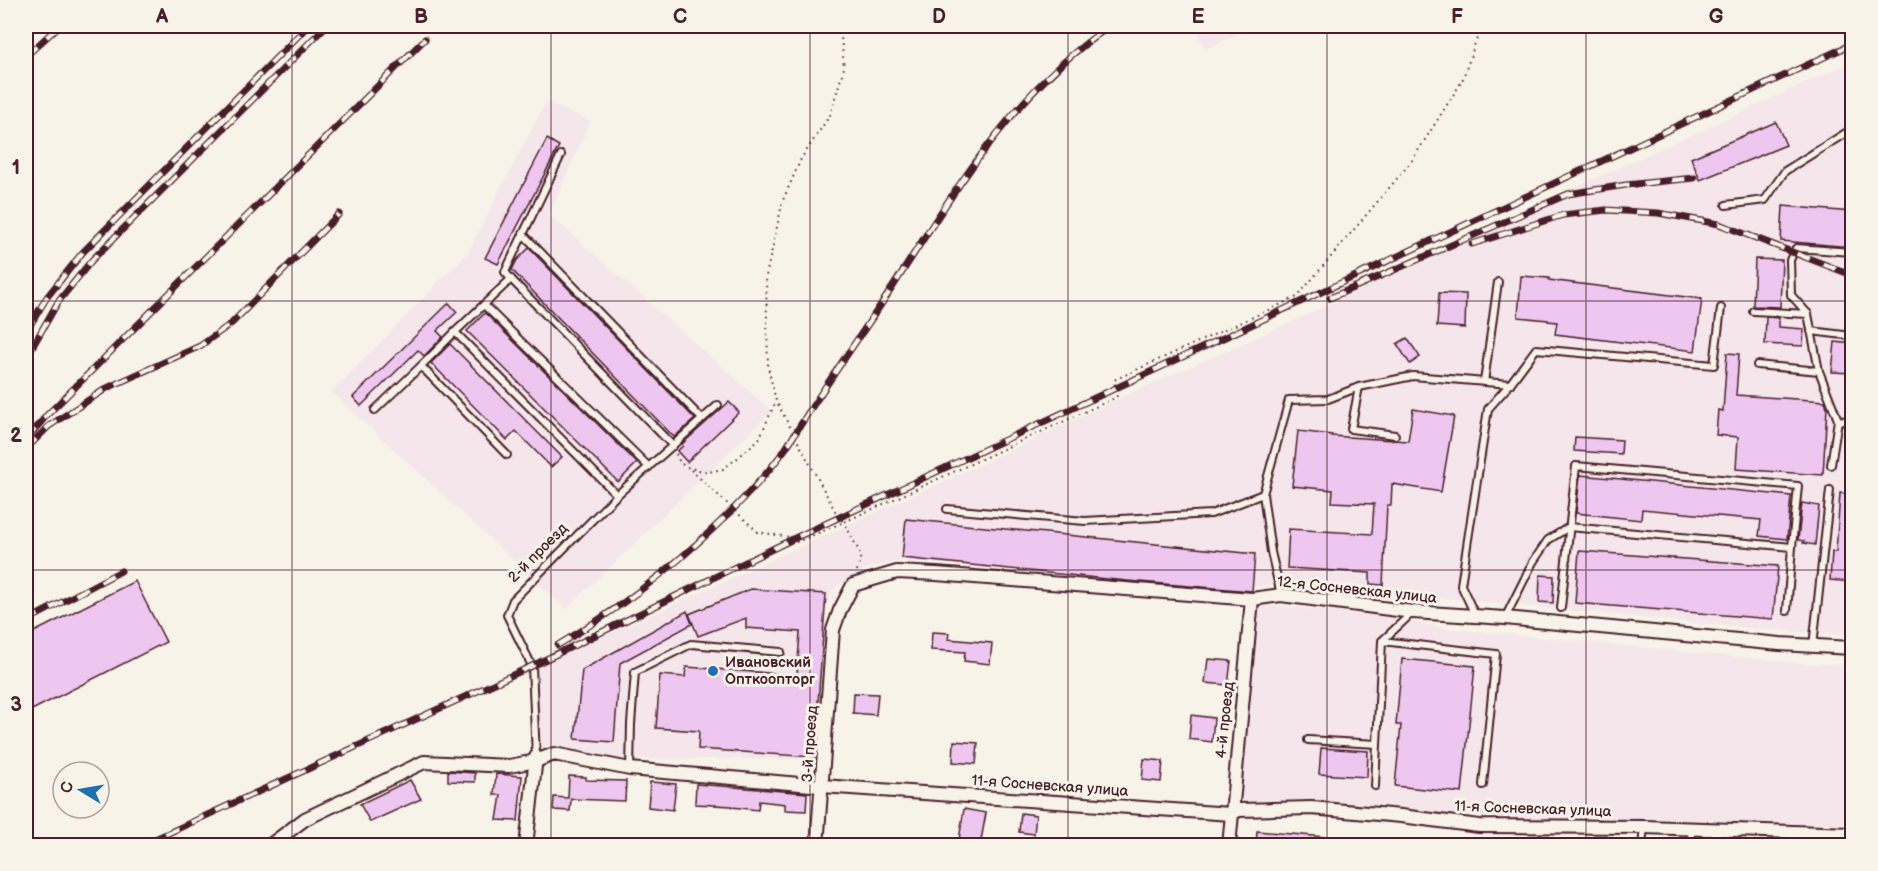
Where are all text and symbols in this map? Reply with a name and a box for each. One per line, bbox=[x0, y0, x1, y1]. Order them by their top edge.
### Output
text: A bbox=[155, 5, 169, 29]
text: B bbox=[414, 5, 428, 29]
text: C bbox=[673, 5, 687, 29]
text: D bbox=[932, 5, 946, 29]
text: E bbox=[1192, 5, 1205, 29]
text: F bbox=[1451, 5, 1463, 29]
text: G bbox=[1709, 5, 1724, 29]
text: 1 bbox=[12, 156, 20, 180]
text: 2 bbox=[10, 424, 22, 448]
street label: 2-й проезд bbox=[504, 519, 572, 587]
street label: 12-я Сосневская улица bbox=[1276, 572, 1438, 608]
place label: Ивановский Опткоопторг bbox=[725, 653, 815, 689]
marker: Ивановский Опткоопторг bbox=[706, 664, 720, 678]
street label: 4-й проезд bbox=[1212, 681, 1238, 759]
text: 3 bbox=[10, 693, 22, 717]
street label: 3-й проезд bbox=[798, 705, 822, 783]
north arrow bbox=[51, 760, 111, 820]
street label: 11-я Сосневская улица bbox=[971, 771, 1129, 801]
text: С bbox=[57, 780, 78, 795]
street label: 11-я Сосневская улица bbox=[1454, 797, 1612, 821]

